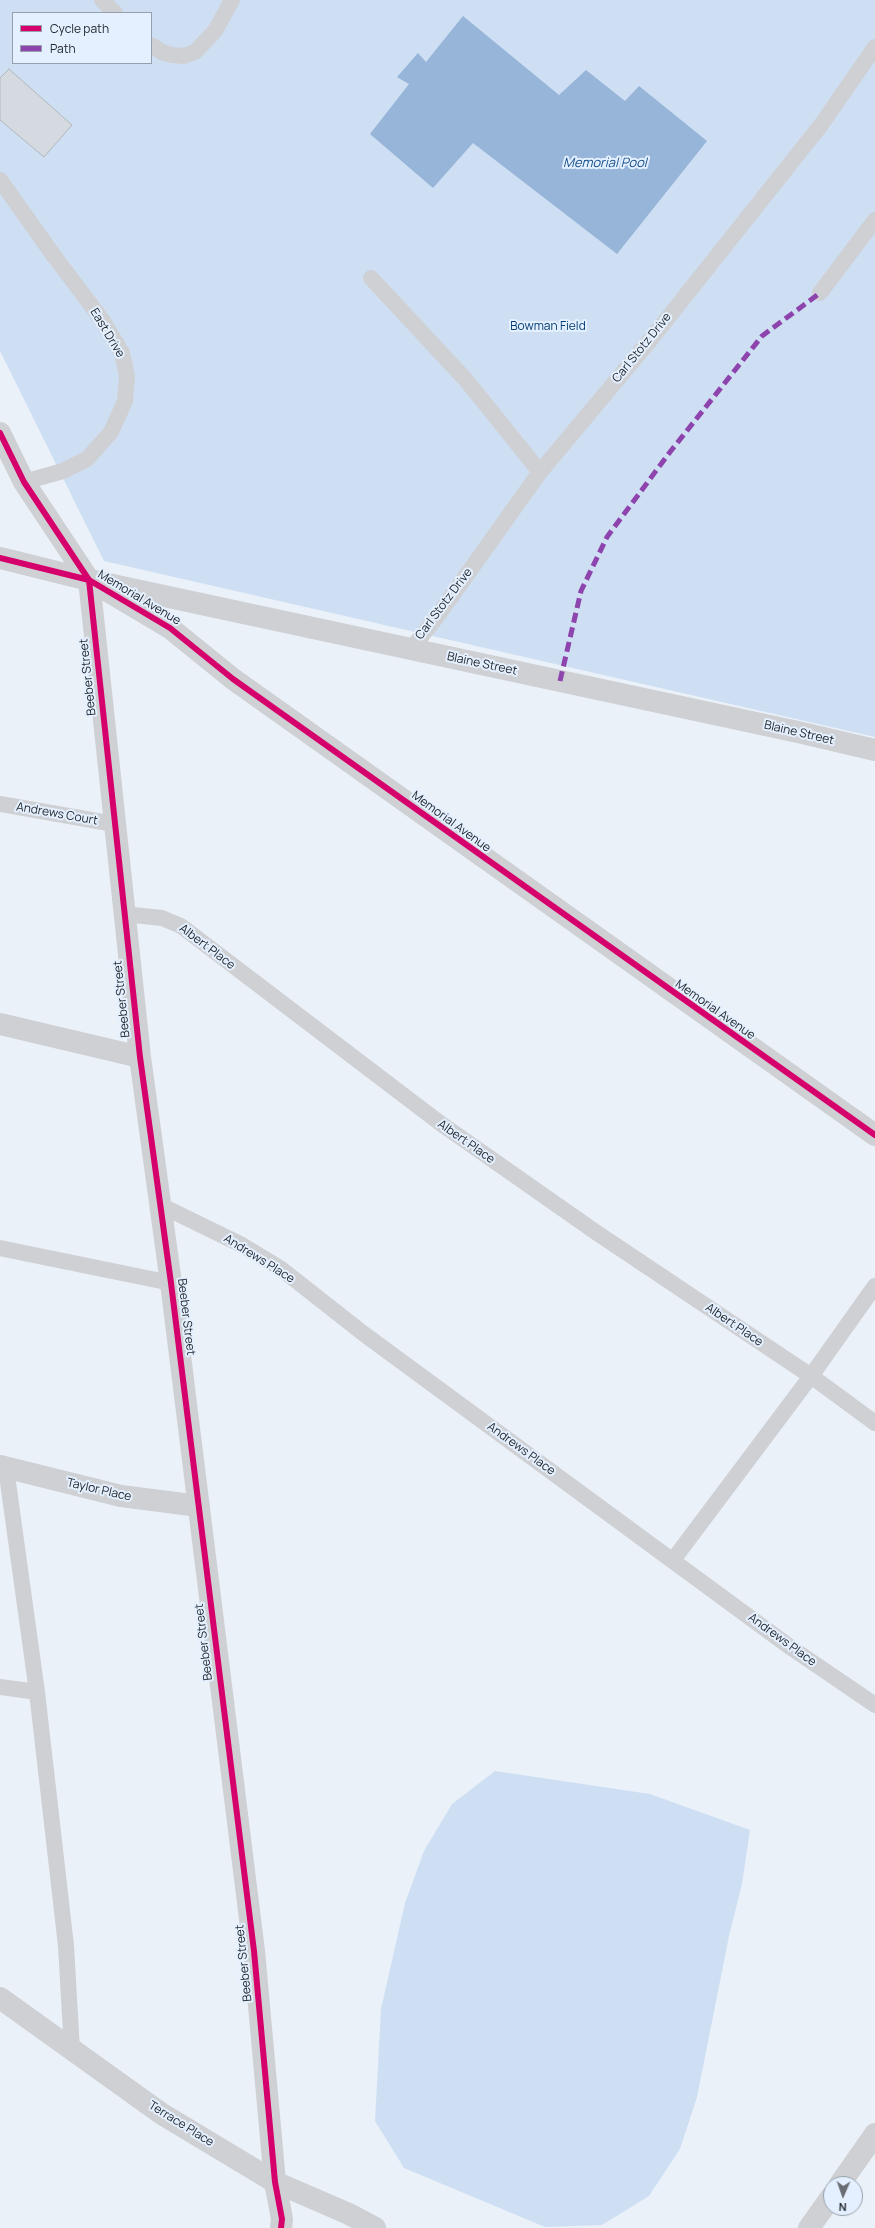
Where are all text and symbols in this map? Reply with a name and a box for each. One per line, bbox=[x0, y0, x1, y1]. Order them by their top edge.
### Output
legend bbox=[12, 12, 152, 64]
text: Cycle path bbox=[50, 20, 109, 37]
text: Path bbox=[50, 40, 76, 57]
water label: Memorial Pool bbox=[563, 155, 647, 171]
street label: East Drive bbox=[87, 306, 127, 360]
street label: Carl Stotz Drive bbox=[610, 310, 674, 386]
park label: Bowman Field bbox=[510, 320, 586, 334]
street label: Carl Stotz Drive bbox=[413, 566, 475, 642]
street label: Memorial Avenue bbox=[95, 568, 183, 628]
street label: Beeber Street bbox=[77, 638, 99, 716]
street label: Blaine Street bbox=[446, 650, 518, 678]
street label: Blaine Street bbox=[763, 718, 835, 748]
street label: Memorial Avenue bbox=[409, 788, 493, 856]
street label: Andrews Court bbox=[15, 800, 99, 828]
street label: Albert Place bbox=[176, 921, 238, 973]
street label: Beeber Street bbox=[111, 960, 133, 1038]
street label: Memorial Avenue bbox=[672, 977, 758, 1043]
street label: Albert Place bbox=[435, 1117, 497, 1167]
street label: Andrews Place bbox=[221, 1232, 297, 1286]
street label: Beeber Street bbox=[174, 1278, 198, 1356]
street label: Albert Place bbox=[703, 1301, 765, 1349]
street label: Andrews Place bbox=[484, 1419, 558, 1479]
street label: Taylor Place bbox=[65, 1476, 133, 1504]
street label: Beeber Street bbox=[192, 1603, 216, 1681]
street label: Andrews Place bbox=[745, 1610, 819, 1670]
street label: Beeber Street bbox=[233, 1924, 255, 2002]
street label: Terrace Place bbox=[146, 2098, 216, 2150]
north arrow bbox=[823, 2176, 863, 2216]
text: N bbox=[838, 2200, 847, 2215]

